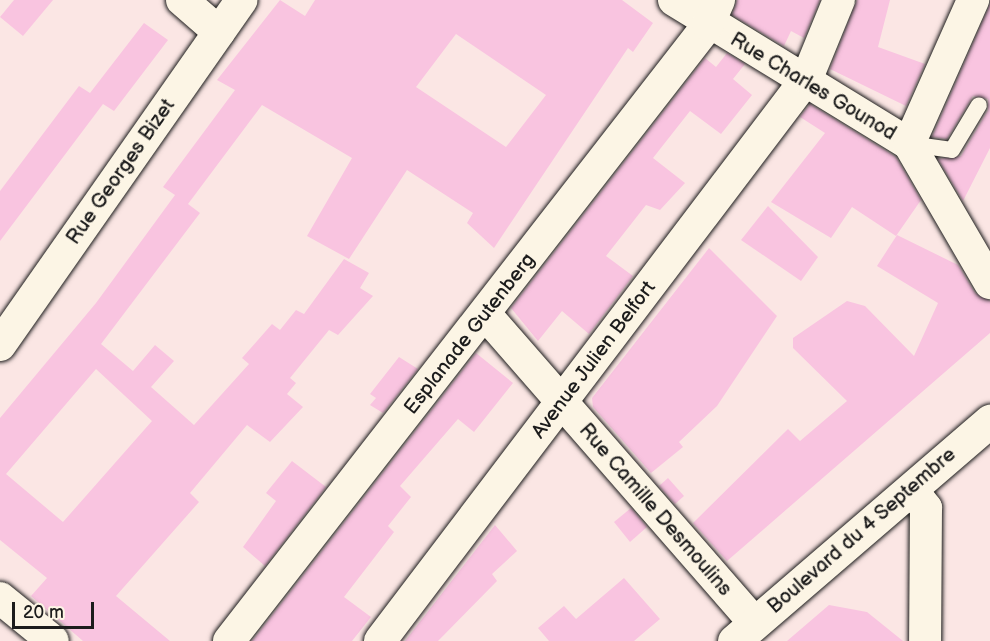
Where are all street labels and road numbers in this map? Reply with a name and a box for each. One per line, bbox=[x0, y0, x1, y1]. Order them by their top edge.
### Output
street label: Rue Charles Gounod bbox=[726, 28, 900, 146]
street label: Rue Georges Bizet bbox=[62, 95, 180, 249]
street label: Esplanade Gutenberg bbox=[400, 249, 540, 419]
street label: Avenue Julien Belfort bbox=[527, 276, 661, 444]
street label: Rue Camille Desmoulins bbox=[574, 419, 736, 601]
street label: Boulevard du 4 Septembre bbox=[763, 443, 961, 619]

